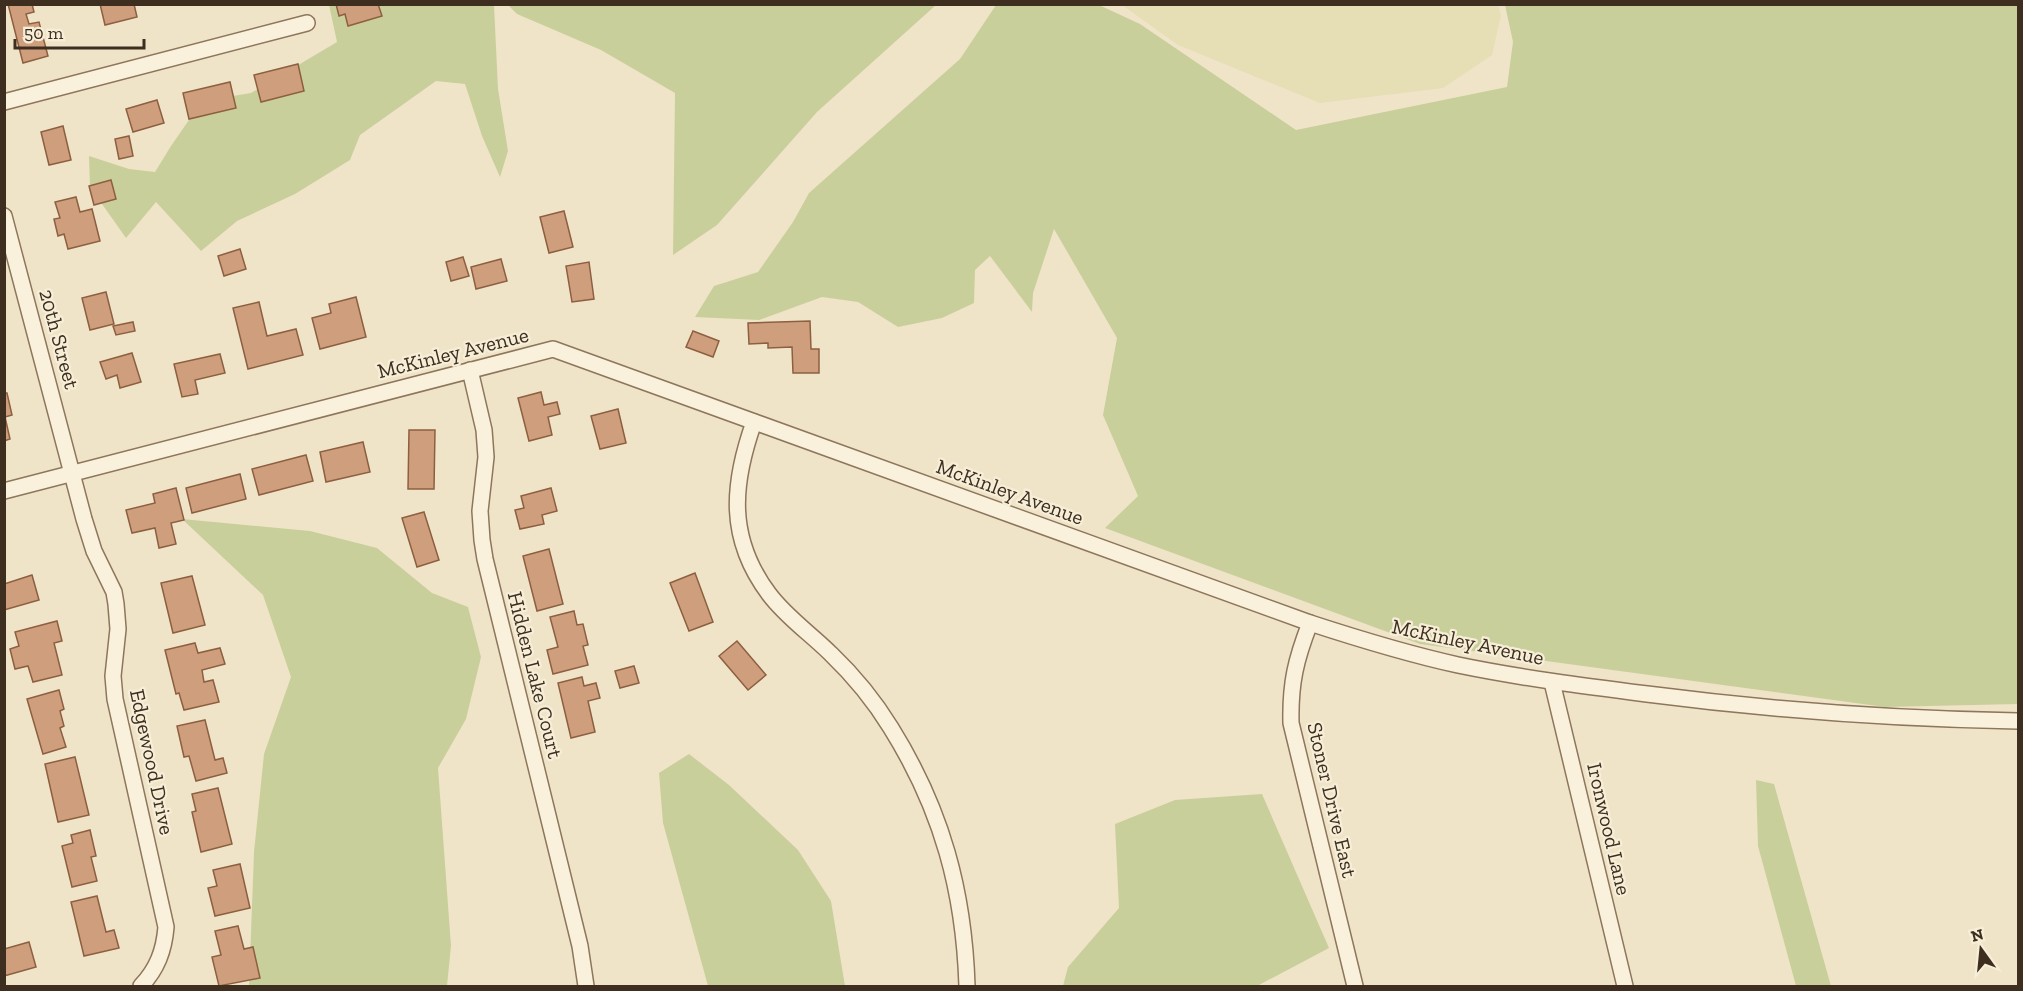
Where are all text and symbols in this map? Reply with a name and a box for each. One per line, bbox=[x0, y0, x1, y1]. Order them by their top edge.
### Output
scale bar bbox=[15, 12, 144, 50]
text: 50 m bbox=[24, 22, 64, 44]
street label: 20th Street bbox=[34, 286, 85, 392]
street label: McKinley Avenue bbox=[375, 322, 531, 383]
street label: McKinley Avenue bbox=[933, 453, 1087, 530]
street label: Hidden Lake Court bbox=[503, 589, 568, 761]
street label: McKinley Avenue bbox=[1390, 613, 1547, 670]
street label: Edgewood Drive bbox=[125, 687, 180, 837]
street label: Stoner Drive East bbox=[1302, 720, 1363, 880]
street label: Ironwood Lane bbox=[1582, 760, 1637, 898]
north arrow bbox=[1951, 919, 2011, 979]
text: N bbox=[1969, 924, 1986, 946]

